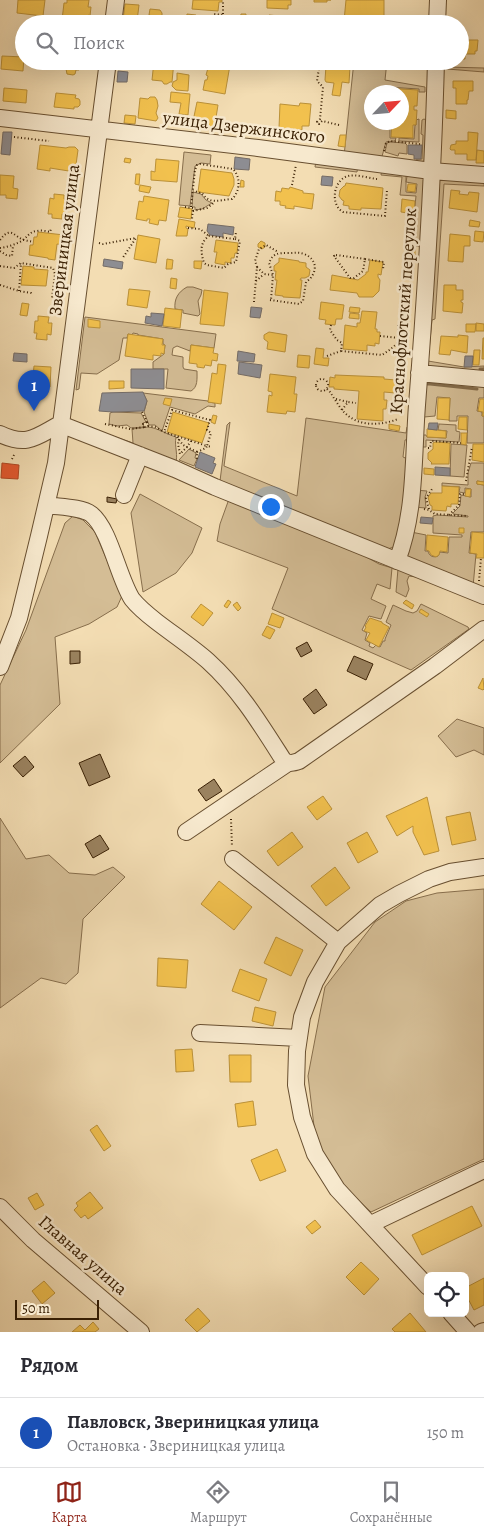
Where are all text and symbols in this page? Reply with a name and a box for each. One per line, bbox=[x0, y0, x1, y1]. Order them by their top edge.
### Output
search box bbox=[15, 15, 469, 70]
icon: search bbox=[33, 29, 61, 57]
text: Поиск bbox=[73, 30, 125, 56]
north arrow bbox=[364, 85, 409, 130]
street label: улица Дзержинского bbox=[161, 105, 326, 149]
street label: Звериницкая улица bbox=[43, 162, 85, 317]
street label: Краснофлотский переулок bbox=[384, 207, 422, 415]
pin: 1 bbox=[18, 370, 50, 411]
your location bbox=[258, 494, 284, 520]
street label: Главная улица bbox=[33, 1210, 133, 1301]
map controls bbox=[424, 1272, 469, 1317]
button: locate bbox=[424, 1272, 469, 1317]
scale bar bbox=[15, 1297, 99, 1320]
text: 50 m bbox=[22, 1299, 50, 1318]
text: Рядом bbox=[20, 1351, 78, 1379]
text: Павловск, Звериницкая улица bbox=[67, 1409, 319, 1435]
text: 1 bbox=[33, 1422, 39, 1444]
text: 150 m bbox=[427, 1422, 464, 1444]
text: Остановка · Звериницкая улица bbox=[67, 1435, 285, 1457]
tab: Карта bbox=[52, 1478, 87, 1527]
tab: Маршрут bbox=[190, 1478, 247, 1527]
tab: Сохранённые bbox=[350, 1478, 432, 1527]

